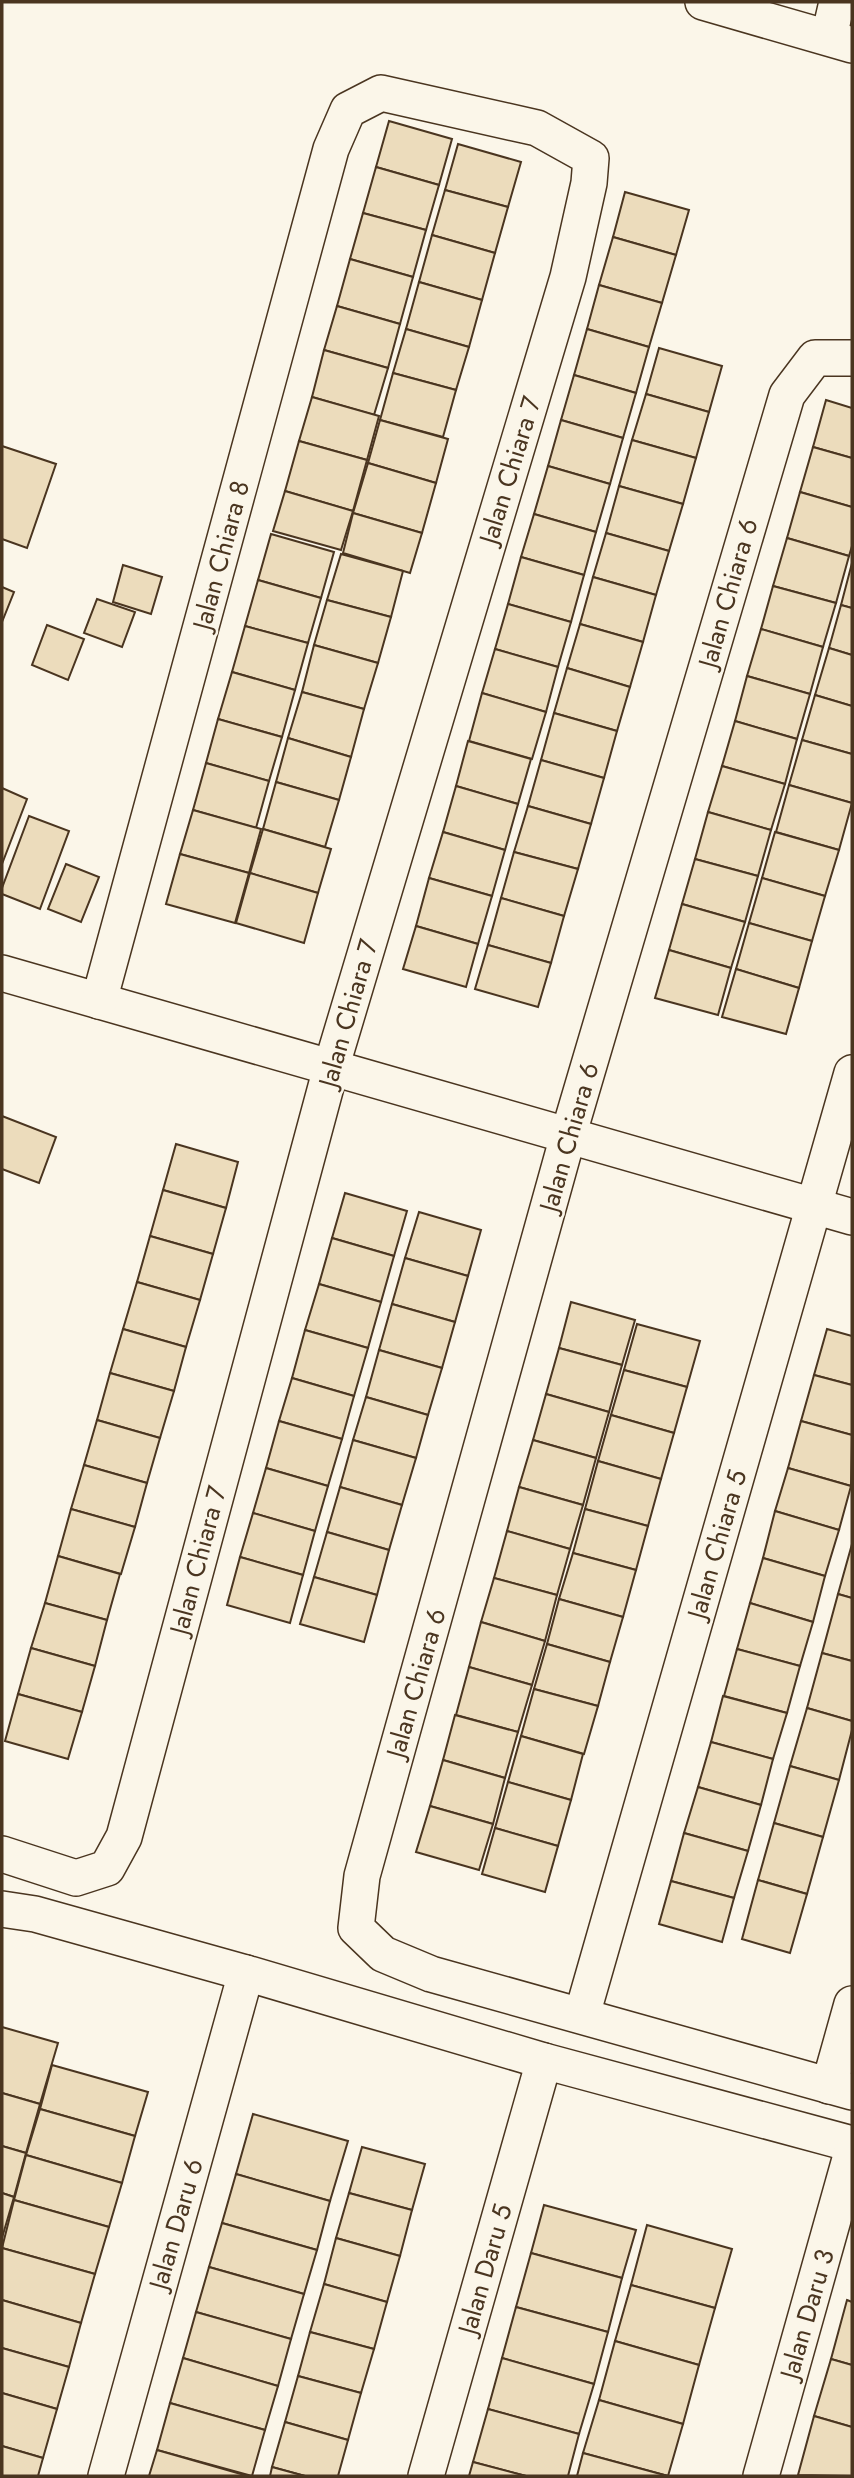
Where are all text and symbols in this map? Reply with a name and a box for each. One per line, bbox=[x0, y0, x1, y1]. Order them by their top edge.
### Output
street label: Jalan Chiara 7 bbox=[469, 391, 551, 551]
street label: Jalan Chiara 8 bbox=[182, 476, 259, 637]
street label: Jalan Chiara 6 bbox=[688, 514, 767, 675]
street label: Jalan Chiara 7 bbox=[308, 934, 387, 1094]
street label: Jalan Chiara 6 bbox=[529, 1058, 608, 1219]
street label: Jalan Chiara 5 bbox=[677, 1465, 756, 1626]
street label: Jalan Chiara 7 bbox=[159, 1481, 236, 1641]
street label: Jalan Chiara 6 bbox=[376, 1604, 455, 1765]
street label: Jalan Daru 6 bbox=[138, 2154, 213, 2297]
street label: Jalan Daru 5 bbox=[447, 2199, 522, 2341]
street label: Jalan Daru 3 bbox=[770, 2245, 844, 2386]

